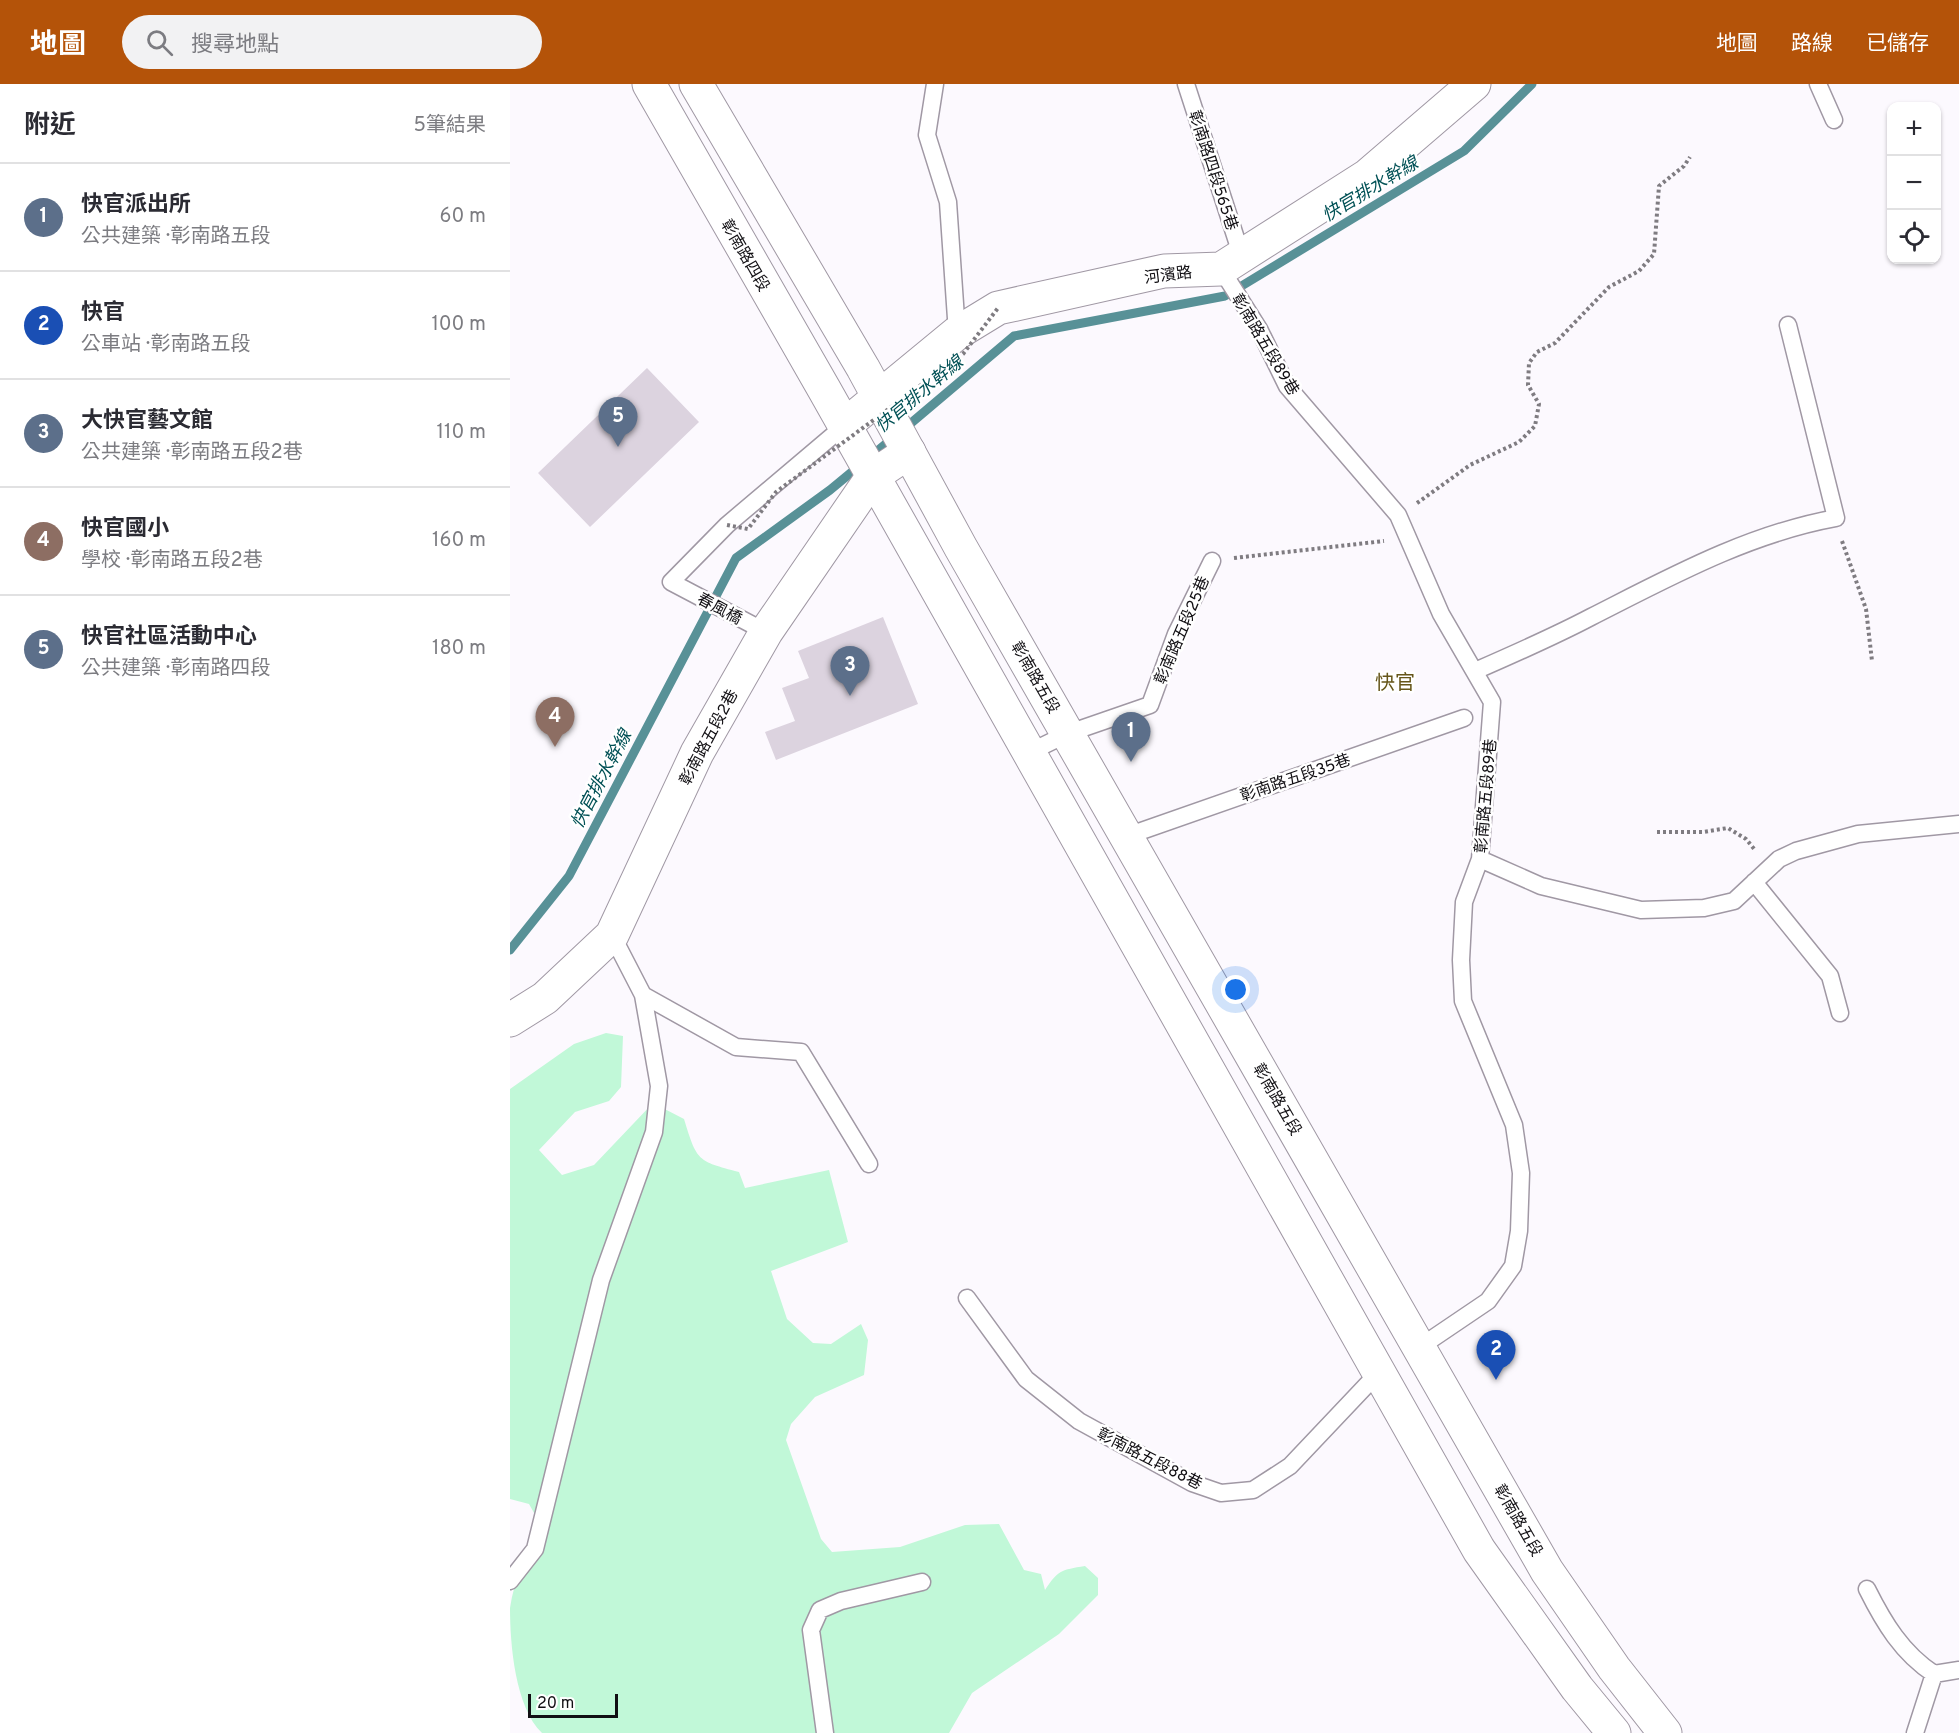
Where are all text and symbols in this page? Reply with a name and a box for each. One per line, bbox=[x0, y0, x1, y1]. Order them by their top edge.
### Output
search box bbox=[122, 15, 542, 69]
icon: search bbox=[143, 26, 176, 59]
text: 地圖 bbox=[30, 28, 86, 64]
text: 地圖 bbox=[1716, 31, 1758, 58]
text: 路線 bbox=[1791, 31, 1833, 58]
text: 已儲存 bbox=[1866, 31, 1929, 58]
text: 搜尋地點 bbox=[191, 32, 279, 59]
map controls bbox=[1887, 102, 1941, 264]
button: + bbox=[1887, 102, 1941, 156]
street label: 彰南路四段565巷 bbox=[1183, 108, 1241, 233]
text: 附近 bbox=[24, 110, 76, 143]
text: 5筆結果 bbox=[414, 113, 486, 139]
water label: 快官排水幹線 bbox=[1319, 152, 1425, 228]
button: − bbox=[1887, 156, 1941, 210]
text: 快官派出所 bbox=[81, 192, 191, 219]
text: 1 bbox=[40, 204, 48, 230]
text: 60 m bbox=[440, 204, 486, 230]
button: locate bbox=[1887, 210, 1941, 264]
street label: 彰南路四段 bbox=[716, 216, 773, 296]
text: 公共建築 · 彰南路五段 bbox=[81, 224, 270, 250]
street label: 河濱路 bbox=[1143, 263, 1193, 289]
street label: 彰南路五段89巷 bbox=[1226, 291, 1302, 399]
text: 快官 bbox=[81, 300, 125, 327]
text: 2 bbox=[37, 312, 50, 338]
text: 100 m bbox=[431, 312, 486, 338]
text: 公車站 · 彰南路五段 bbox=[81, 332, 250, 358]
water label: 快官排水幹線 bbox=[871, 350, 970, 439]
pin: 5 bbox=[598, 398, 638, 447]
text: 大快官藝文館 bbox=[81, 408, 213, 435]
text: 3 bbox=[38, 420, 50, 446]
text: 110 m bbox=[437, 420, 486, 446]
text: 公共建築 · 彰南路五段2巷 bbox=[81, 440, 303, 466]
text: 快官國小 bbox=[81, 516, 169, 543]
text: 4 bbox=[37, 528, 50, 554]
text: 160 m bbox=[432, 528, 486, 554]
text: 學校 · 彰南路五段2巷 bbox=[81, 548, 263, 574]
street label: 彰南路五段25巷 bbox=[1151, 574, 1215, 688]
street label: 春風橋 bbox=[693, 590, 745, 630]
text: 快官社區活動中心 bbox=[81, 624, 257, 651]
text: 5 bbox=[37, 636, 50, 662]
text: 180 m bbox=[432, 636, 486, 662]
street label: 彰南路五段 bbox=[1006, 638, 1063, 718]
pin: 3 bbox=[830, 646, 870, 696]
text: 公共建築 · 彰南路四段 bbox=[81, 656, 270, 682]
district label: 快官 bbox=[1375, 671, 1415, 697]
street label: 彰南路五段2巷 bbox=[676, 687, 743, 789]
pin: 4 bbox=[536, 698, 574, 747]
pin: 1 bbox=[1112, 712, 1150, 762]
water label: 快官排水幹線 bbox=[567, 725, 639, 833]
street label: 彰南路五段89巷 bbox=[1472, 738, 1502, 854]
street label: 彰南路五段35巷 bbox=[1238, 751, 1354, 807]
your location bbox=[1221, 975, 1250, 1004]
street label: 彰南路五段 bbox=[1248, 1060, 1305, 1140]
pin: 2 bbox=[1476, 1330, 1516, 1380]
street label: 彰南路五段88巷 bbox=[1093, 1425, 1205, 1495]
street label: 彰南路五段 bbox=[1489, 1481, 1546, 1561]
scale bar bbox=[528, 1691, 618, 1718]
text: 20 m bbox=[537, 1694, 574, 1714]

